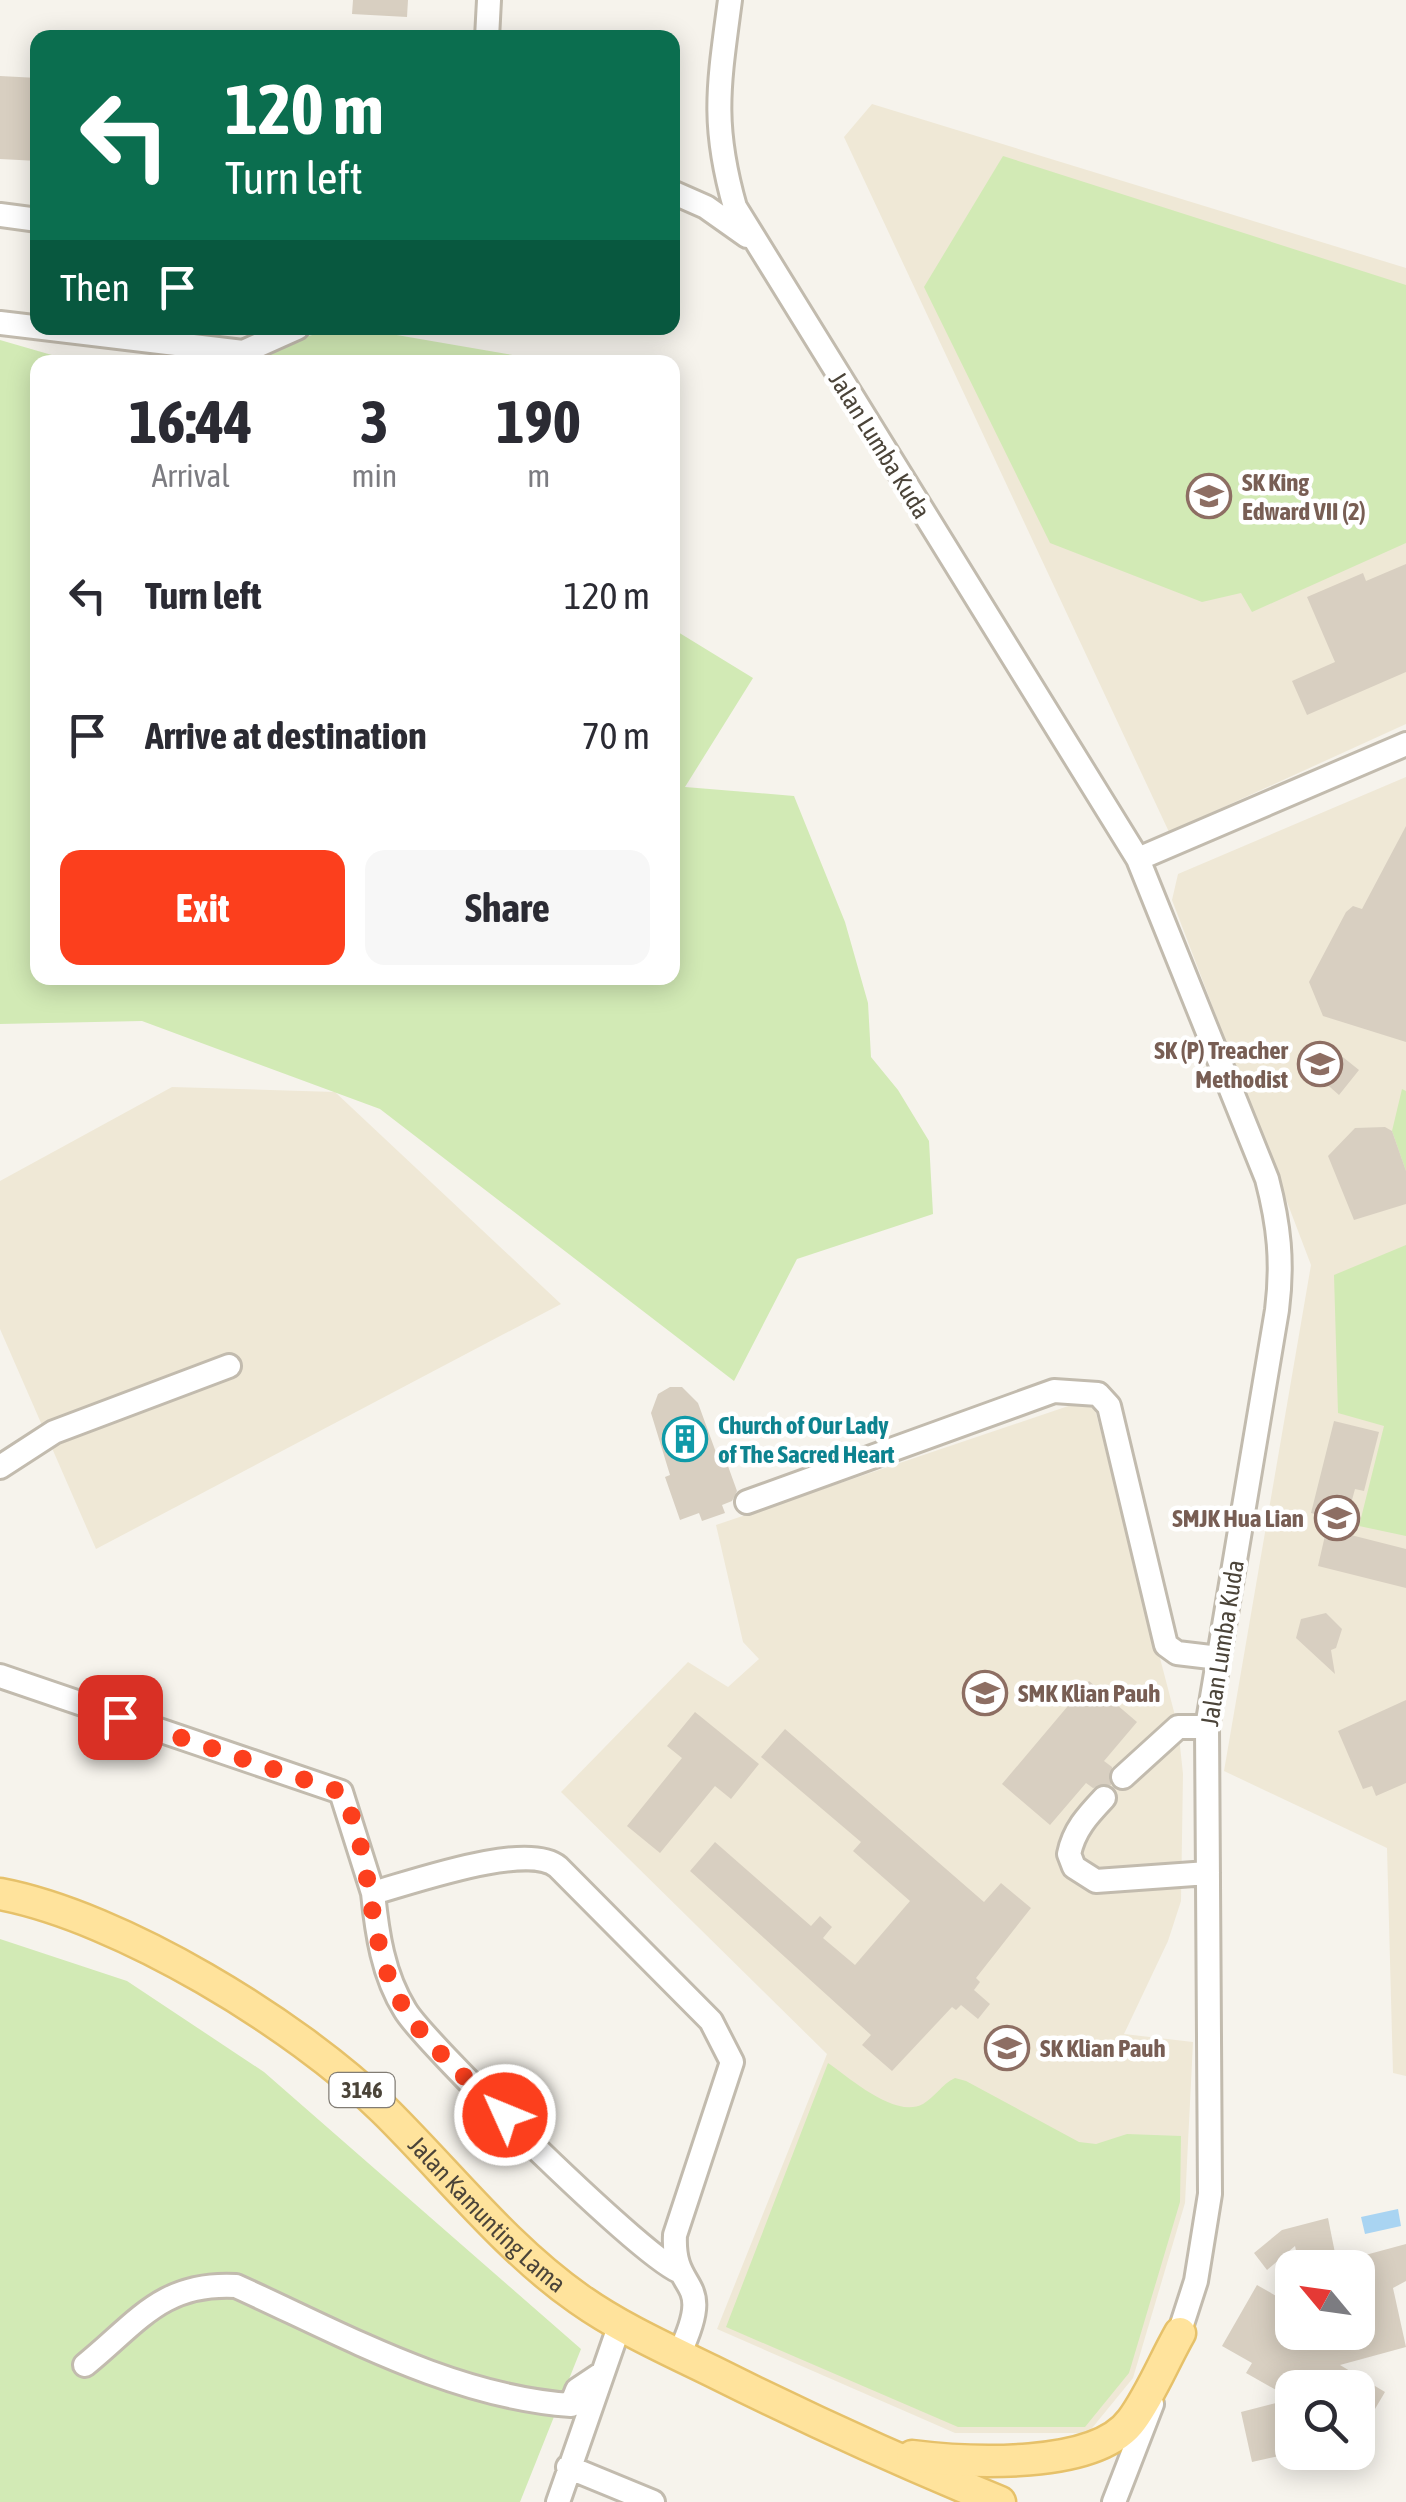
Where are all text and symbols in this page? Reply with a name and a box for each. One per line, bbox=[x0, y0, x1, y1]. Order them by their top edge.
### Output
text: 120 m bbox=[225, 69, 384, 149]
icon: left bbox=[60, 70, 190, 200]
text: Turn left bbox=[225, 152, 363, 204]
icon: arrive bbox=[150, 260, 205, 315]
text: Then bbox=[60, 266, 130, 309]
street label: Jalan Lumba Kuda bbox=[824, 366, 936, 524]
text: 16:44 bbox=[129, 387, 252, 456]
text: 3 bbox=[360, 387, 389, 456]
text: 190 bbox=[496, 387, 581, 456]
text: Arrival bbox=[152, 457, 230, 494]
text: min bbox=[351, 457, 397, 494]
text: m bbox=[527, 457, 550, 494]
place label: SK King Edward VII (2) bbox=[1242, 468, 1366, 525]
school or university icon: SK King Edward VII (2) bbox=[1186, 473, 1232, 519]
icon: left bbox=[60, 568, 115, 623]
text: Turn left bbox=[145, 574, 261, 617]
text: 120 m bbox=[564, 574, 650, 617]
icon: arrive bbox=[60, 708, 115, 763]
text: Arrive at destination bbox=[145, 714, 427, 757]
text: 70 m bbox=[582, 714, 650, 757]
button: Exit bbox=[60, 850, 345, 965]
button: Share bbox=[365, 850, 650, 965]
place label: SK (P) Treacher Methodist bbox=[1154, 1036, 1289, 1093]
school or university icon: SK (P) Treacher Methodist bbox=[1297, 1041, 1343, 1087]
place label: Church of Our Lady of The Sacred Heart bbox=[718, 1411, 895, 1468]
building icon: Church of Our Lady of The Sacred Heart bbox=[662, 1416, 708, 1462]
school or university icon: SMJK Hua Lian bbox=[1314, 1495, 1360, 1541]
place label: SMJK Hua Lian bbox=[1172, 1504, 1304, 1532]
street label: Jalan Lumba Kuda bbox=[1195, 1558, 1249, 1728]
school or university icon: SMK Klian Pauh bbox=[962, 1670, 1008, 1716]
pin bbox=[78, 1675, 163, 1760]
place label: SMK Klian Pauh bbox=[1018, 1679, 1160, 1707]
icon: arrive bbox=[93, 1690, 148, 1745]
school or university icon: SK Klian Pauh bbox=[984, 2025, 1030, 2071]
place label: SK Klian Pauh bbox=[1040, 2034, 1166, 2062]
position arrow bbox=[453, 2063, 557, 2167]
road number: 3146 bbox=[330, 2073, 394, 2107]
street label: Jalan Kamunting Lama bbox=[403, 2130, 571, 2298]
north arrow bbox=[1275, 2250, 1375, 2350]
map controls bbox=[1275, 2250, 1375, 2470]
button: search bbox=[1275, 2370, 1375, 2470]

